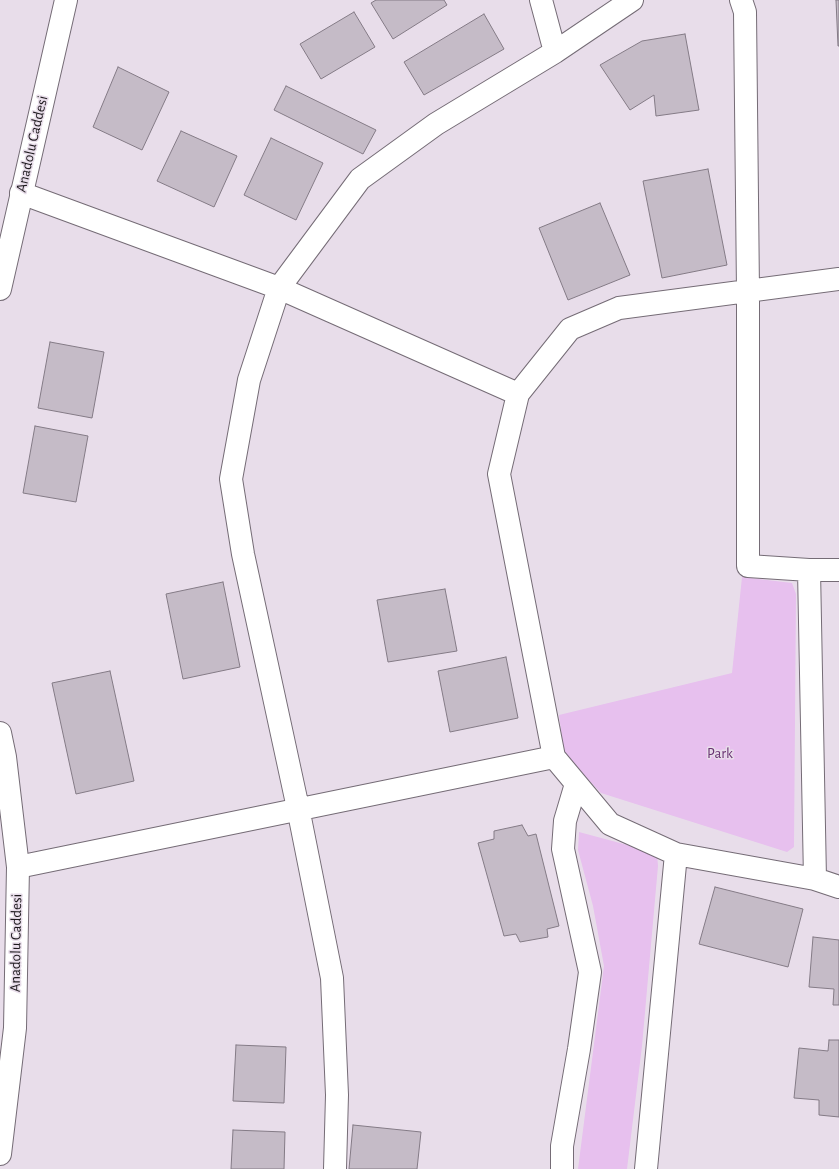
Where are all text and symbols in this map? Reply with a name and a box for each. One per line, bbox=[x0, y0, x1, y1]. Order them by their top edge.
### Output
street label: Anadolu Caddesi bbox=[12, 94, 52, 194]
park label: Park bbox=[707, 744, 733, 762]
street label: Anadolu Caddesi bbox=[6, 894, 26, 992]

